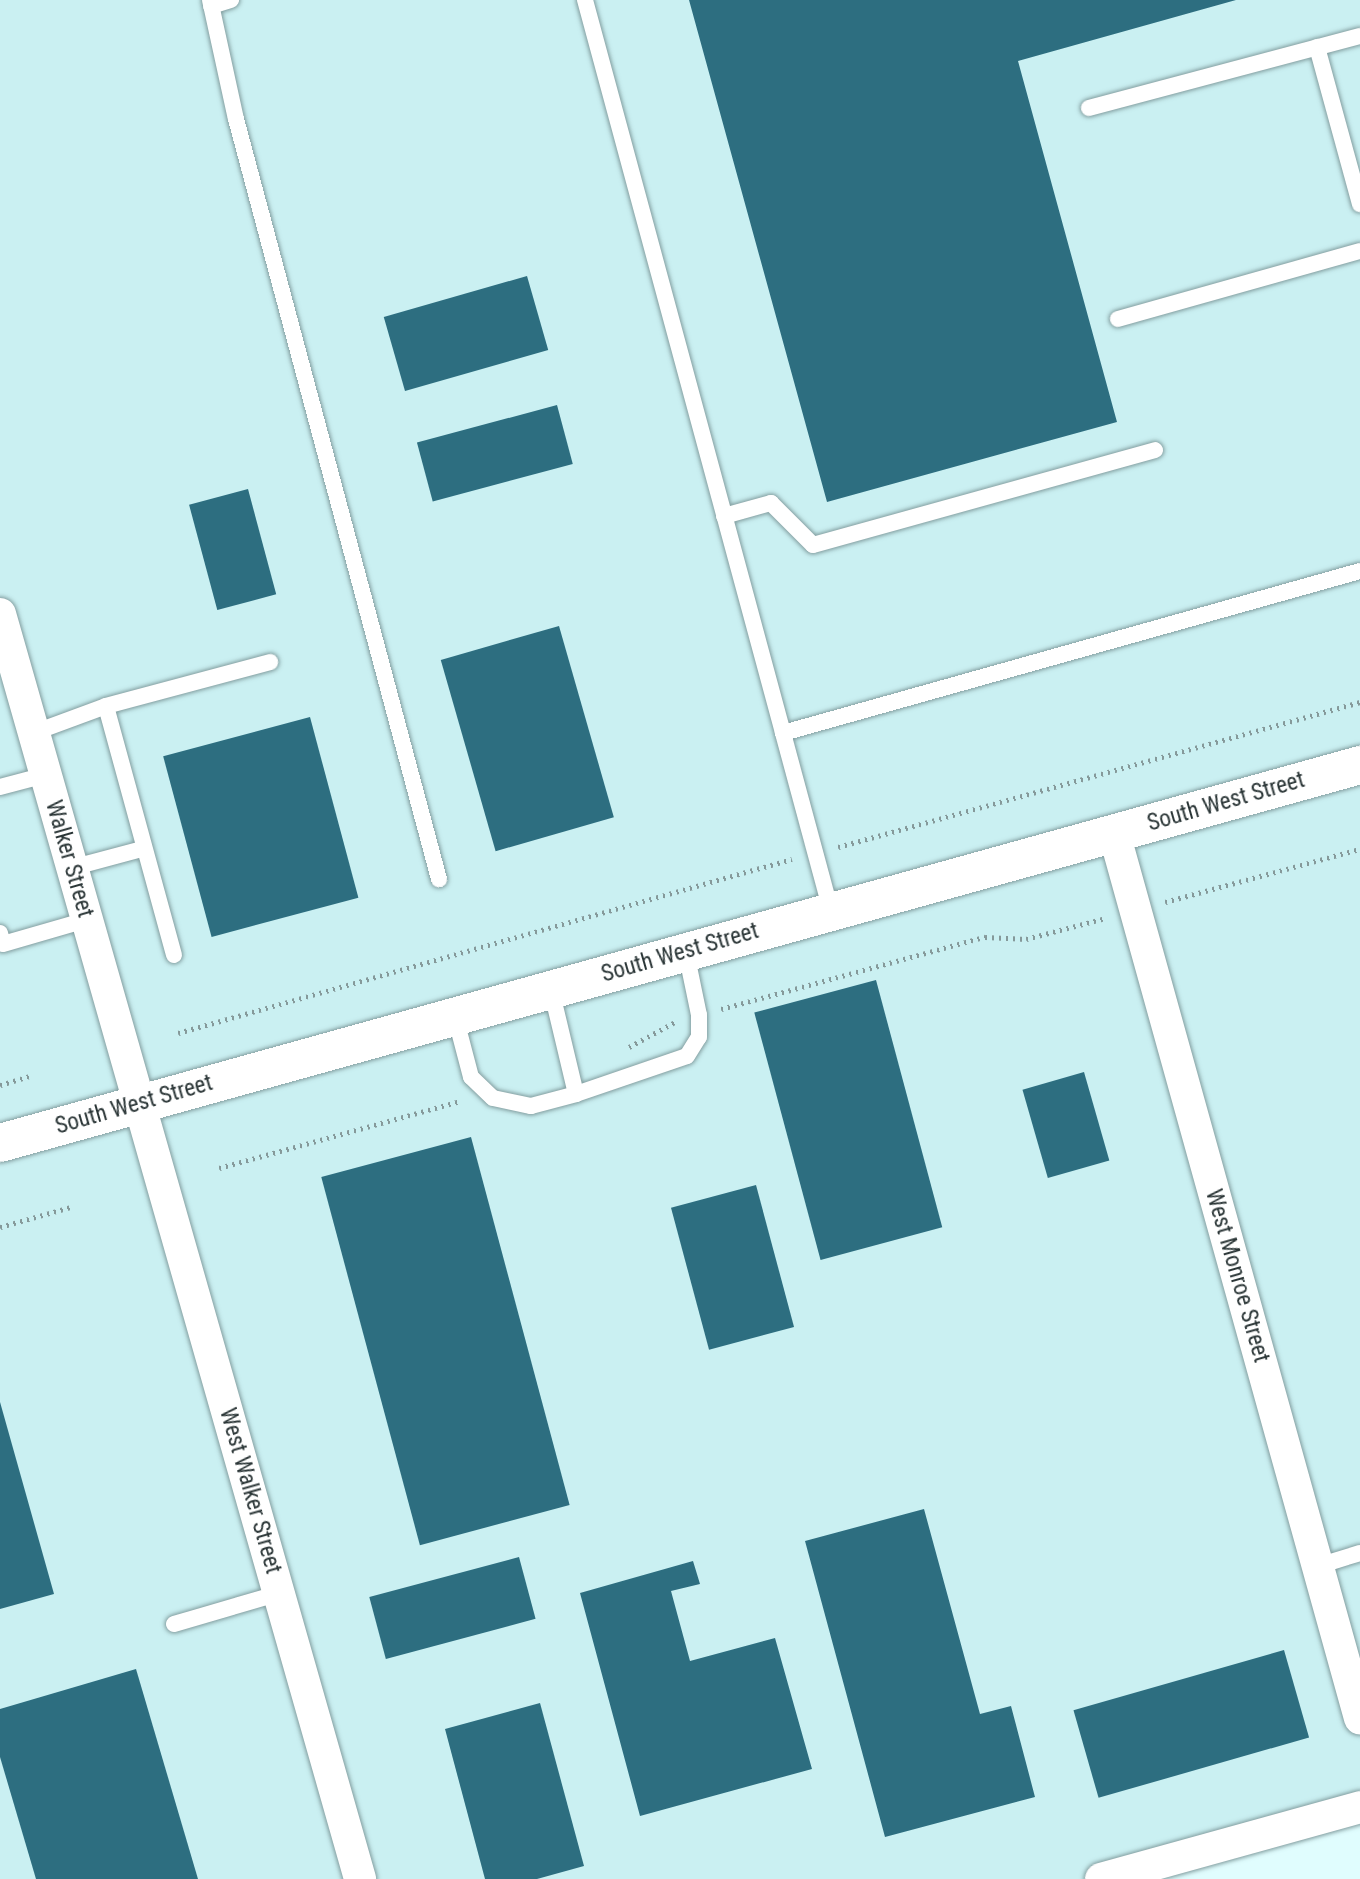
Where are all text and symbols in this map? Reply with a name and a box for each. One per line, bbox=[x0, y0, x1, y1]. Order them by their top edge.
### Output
street label: South West Street bbox=[1144, 766, 1308, 838]
street label: Walker Street bbox=[39, 797, 99, 921]
street label: South West Street bbox=[598, 917, 762, 989]
street label: South West Street bbox=[52, 1069, 216, 1141]
street label: West Monroe Street bbox=[1199, 1186, 1275, 1366]
street label: West Walker Street bbox=[213, 1405, 287, 1577]

